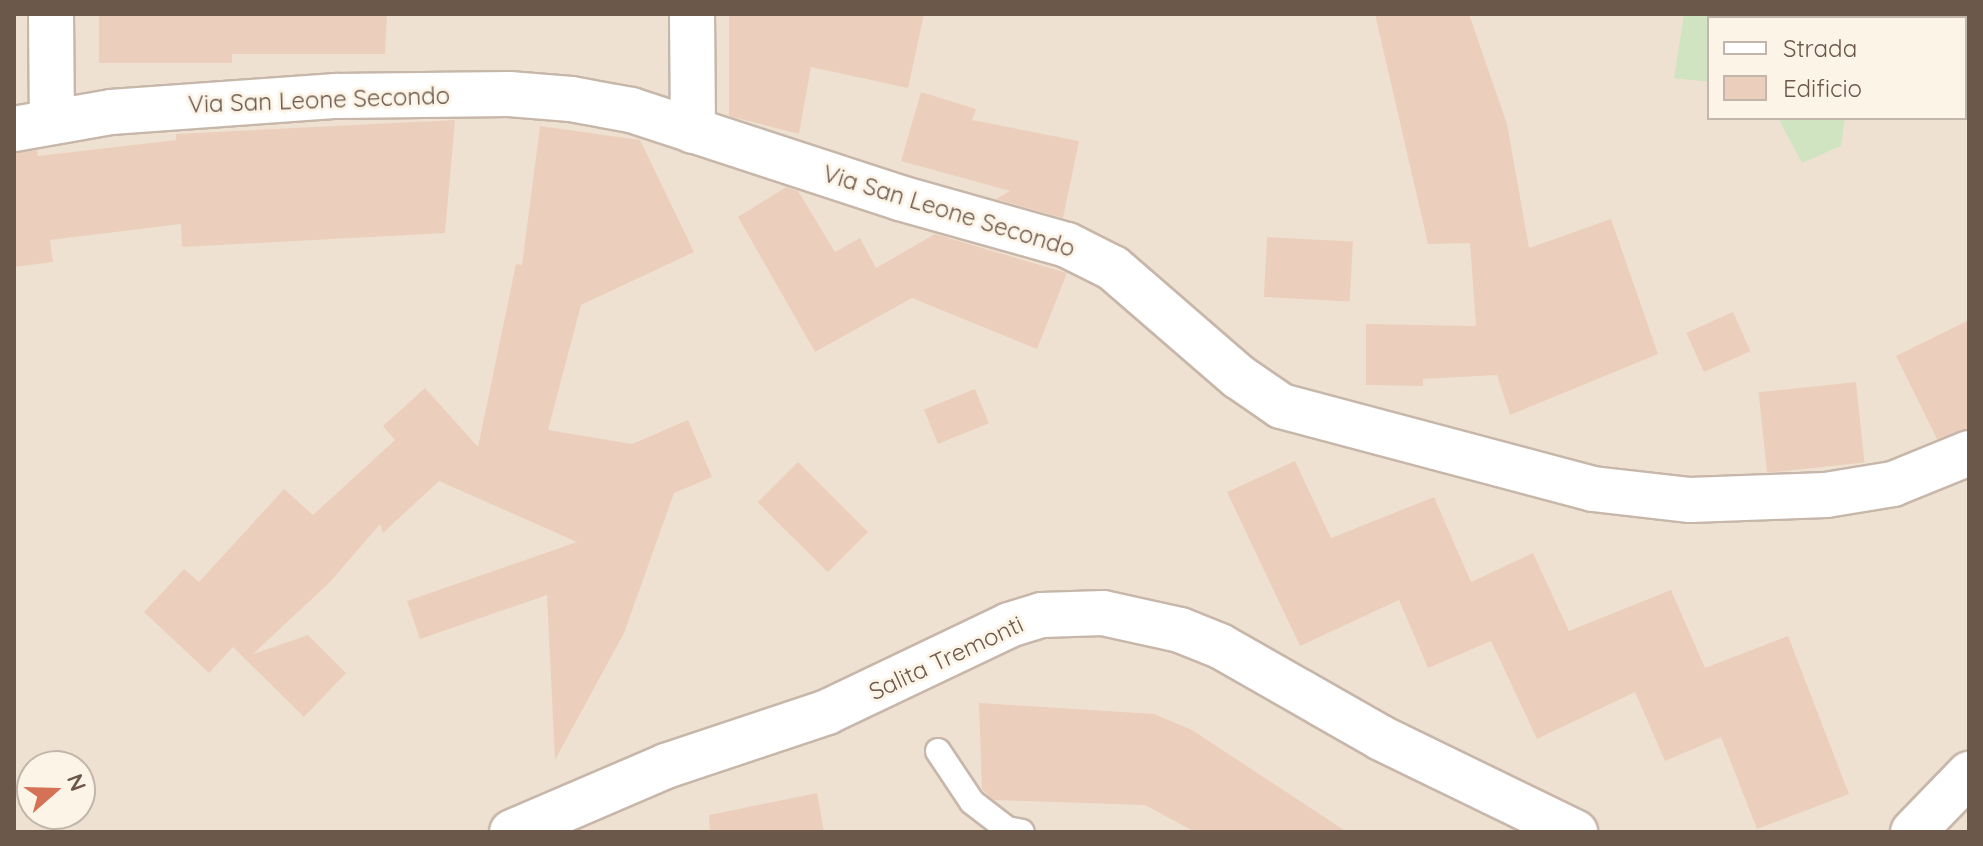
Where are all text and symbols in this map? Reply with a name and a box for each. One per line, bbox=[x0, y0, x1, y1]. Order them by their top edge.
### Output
legend bbox=[1707, 16, 1967, 120]
text: Strada bbox=[1783, 33, 1857, 63]
text: Edificio bbox=[1783, 73, 1862, 103]
street label: Via San Leone Secondo bbox=[187, 81, 451, 119]
street label: Via San Leone Secondo bbox=[819, 159, 1079, 263]
street label: Salita Tremonti bbox=[864, 610, 1028, 706]
north arrow bbox=[16, 750, 96, 830]
text: N bbox=[61, 770, 93, 795]

